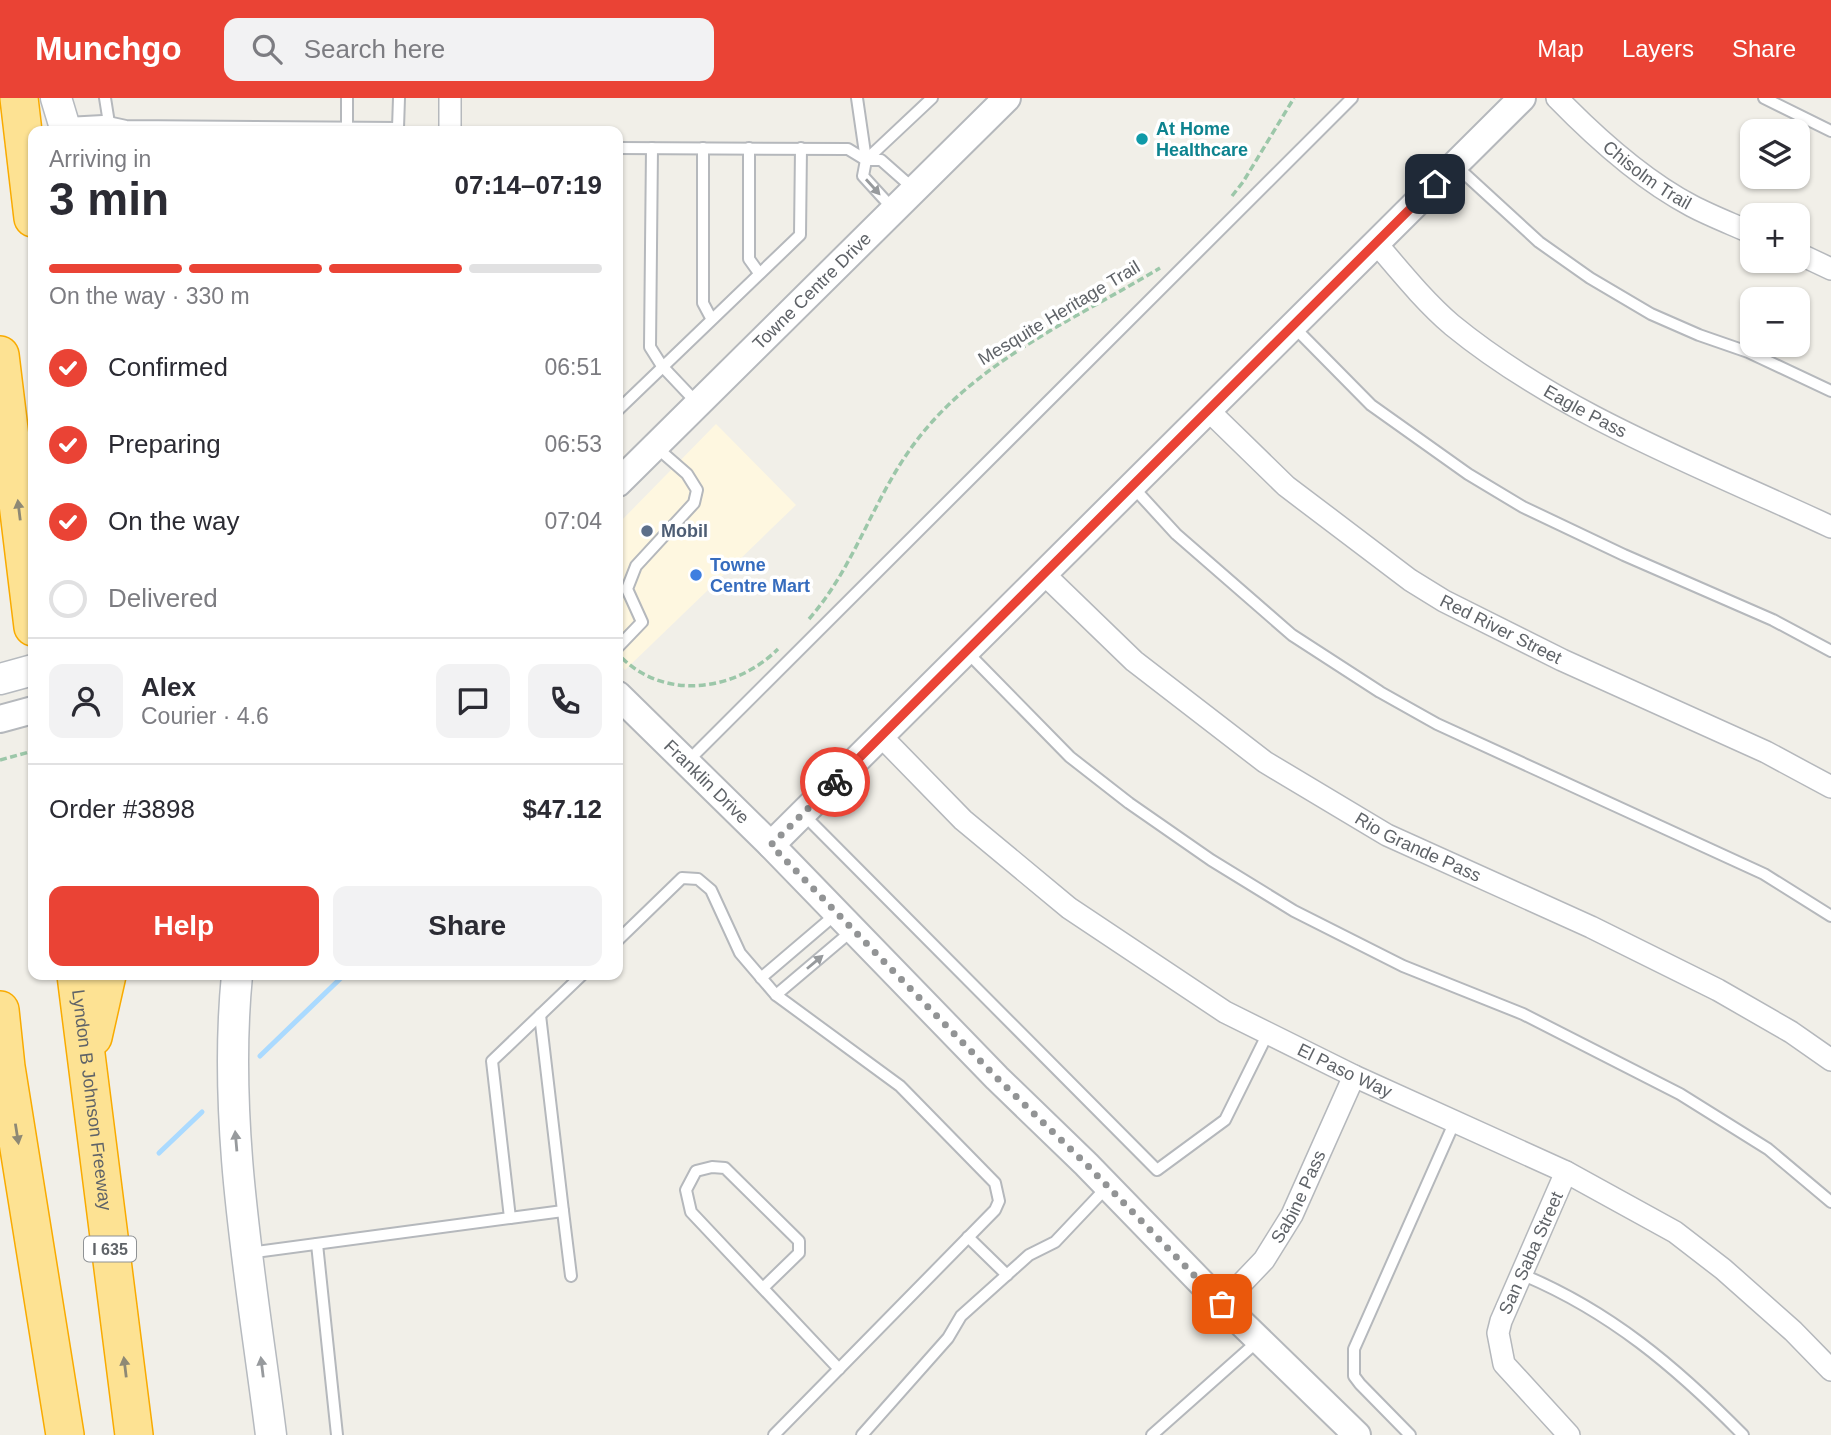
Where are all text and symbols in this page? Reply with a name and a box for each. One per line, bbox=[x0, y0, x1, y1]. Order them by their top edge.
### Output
search box bbox=[224, 18, 714, 81]
text: Munchgo bbox=[35, 30, 182, 67]
icon: search bbox=[248, 30, 286, 68]
text: Search here bbox=[304, 34, 445, 64]
text: Map bbox=[1537, 35, 1584, 62]
text: Layers bbox=[1622, 35, 1694, 62]
text: Share bbox=[1732, 35, 1796, 62]
place label: At Home Healthcare bbox=[1156, 119, 1248, 160]
map controls bbox=[1740, 119, 1810, 357]
button: layers bbox=[1740, 119, 1810, 189]
marker: At Home Healthcare bbox=[1134, 131, 1150, 147]
street label: Chisolm Trail bbox=[1599, 137, 1695, 214]
text: Arriving in bbox=[49, 146, 151, 172]
pin bbox=[1405, 154, 1465, 214]
icon: home bbox=[1416, 165, 1454, 203]
text: 07:14–07:19 bbox=[455, 170, 602, 200]
text: 3 min bbox=[49, 173, 169, 225]
one-way arrow bbox=[865, 178, 881, 196]
button: + bbox=[1740, 203, 1810, 273]
street label: Towne Centre Drive bbox=[749, 228, 875, 354]
street label: Mesquite Heritage Trail bbox=[975, 257, 1143, 369]
text: On the way · 330 m bbox=[49, 283, 250, 309]
button: − bbox=[1740, 287, 1810, 357]
icon: check bbox=[49, 349, 87, 387]
text: Confirmed bbox=[108, 352, 228, 382]
text: 06:51 bbox=[544, 354, 602, 380]
street label: Eagle Pass bbox=[1540, 381, 1630, 442]
icon: check bbox=[49, 426, 87, 464]
text: Preparing bbox=[108, 429, 221, 459]
text: 06:53 bbox=[544, 431, 602, 457]
one-way arrow bbox=[14, 499, 25, 521]
icon: check bbox=[49, 503, 87, 541]
text: On the way bbox=[108, 506, 240, 536]
text: 07:04 bbox=[544, 508, 602, 534]
place label: Mobil bbox=[661, 521, 708, 541]
marker: Mobil bbox=[639, 523, 655, 539]
place label: Towne Centre Mart bbox=[710, 555, 810, 596]
marker: Towne Centre Mart bbox=[688, 567, 704, 583]
text: Delivered bbox=[108, 583, 218, 613]
street label: Red River Street bbox=[1437, 591, 1565, 668]
button: person bbox=[49, 664, 123, 738]
button: chat bbox=[436, 664, 510, 738]
button: phone bbox=[528, 664, 602, 738]
text: Alex bbox=[141, 672, 196, 702]
text: Courier · 4.6 bbox=[141, 703, 269, 729]
street label: Franklin Drive bbox=[660, 736, 753, 828]
courier bbox=[800, 747, 870, 817]
icon: bike bbox=[816, 763, 854, 801]
text: Order #3898 bbox=[49, 794, 195, 824]
text: $47.12 bbox=[522, 794, 602, 824]
street label: Rio Grande Pass bbox=[1352, 808, 1484, 886]
button: Help bbox=[49, 886, 319, 966]
button: Share bbox=[333, 886, 602, 966]
one-way arrow bbox=[806, 955, 823, 970]
street label: Lyndon B Johnson Freeway bbox=[68, 988, 116, 1212]
street label: El Paso Way bbox=[1294, 1040, 1395, 1102]
one-way arrow bbox=[12, 1124, 23, 1146]
one-way arrow bbox=[231, 1130, 242, 1152]
street label: Sabine Pass bbox=[1267, 1147, 1330, 1247]
street label: San Saba Street bbox=[1495, 1189, 1567, 1317]
road number: I 635 bbox=[84, 1236, 136, 1261]
pin bbox=[1192, 1274, 1252, 1334]
icon: bag bbox=[1203, 1285, 1241, 1323]
one-way arrow bbox=[120, 1356, 131, 1378]
one-way arrow bbox=[257, 1356, 268, 1378]

